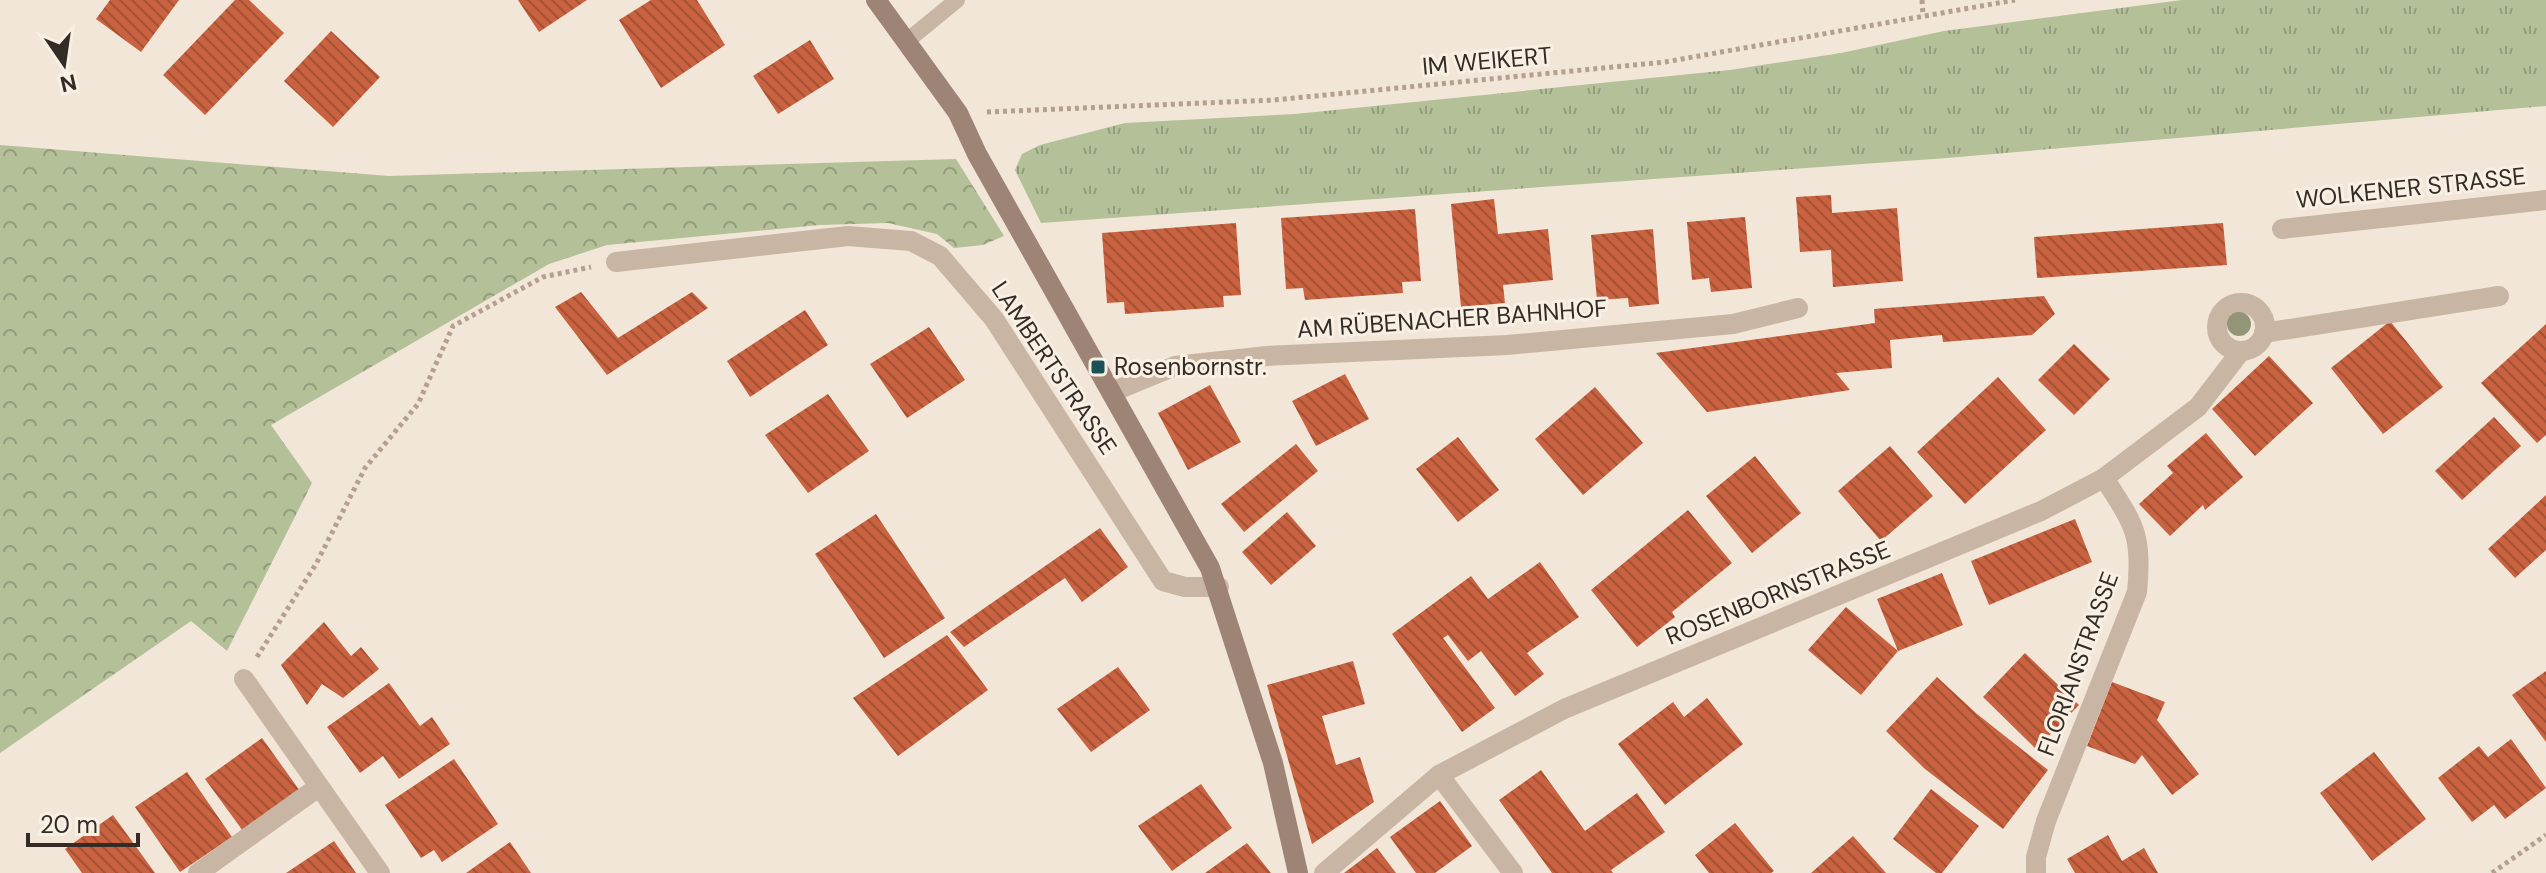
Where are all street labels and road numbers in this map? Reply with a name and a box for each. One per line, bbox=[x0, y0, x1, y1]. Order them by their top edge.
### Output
street label: IM WEIKERT bbox=[1421, 39, 1553, 82]
street label: WOLKENER STRASSE bbox=[2295, 160, 2527, 215]
street label: LAMBERTSTRASSE bbox=[985, 275, 1124, 460]
street label: AM RÜBENACHER BAHNHOF bbox=[1296, 292, 1608, 345]
street label: ROSENBORNSTRASSE bbox=[1661, 533, 1895, 652]
street label: FLORIANSTRASSE bbox=[2030, 568, 2125, 760]

